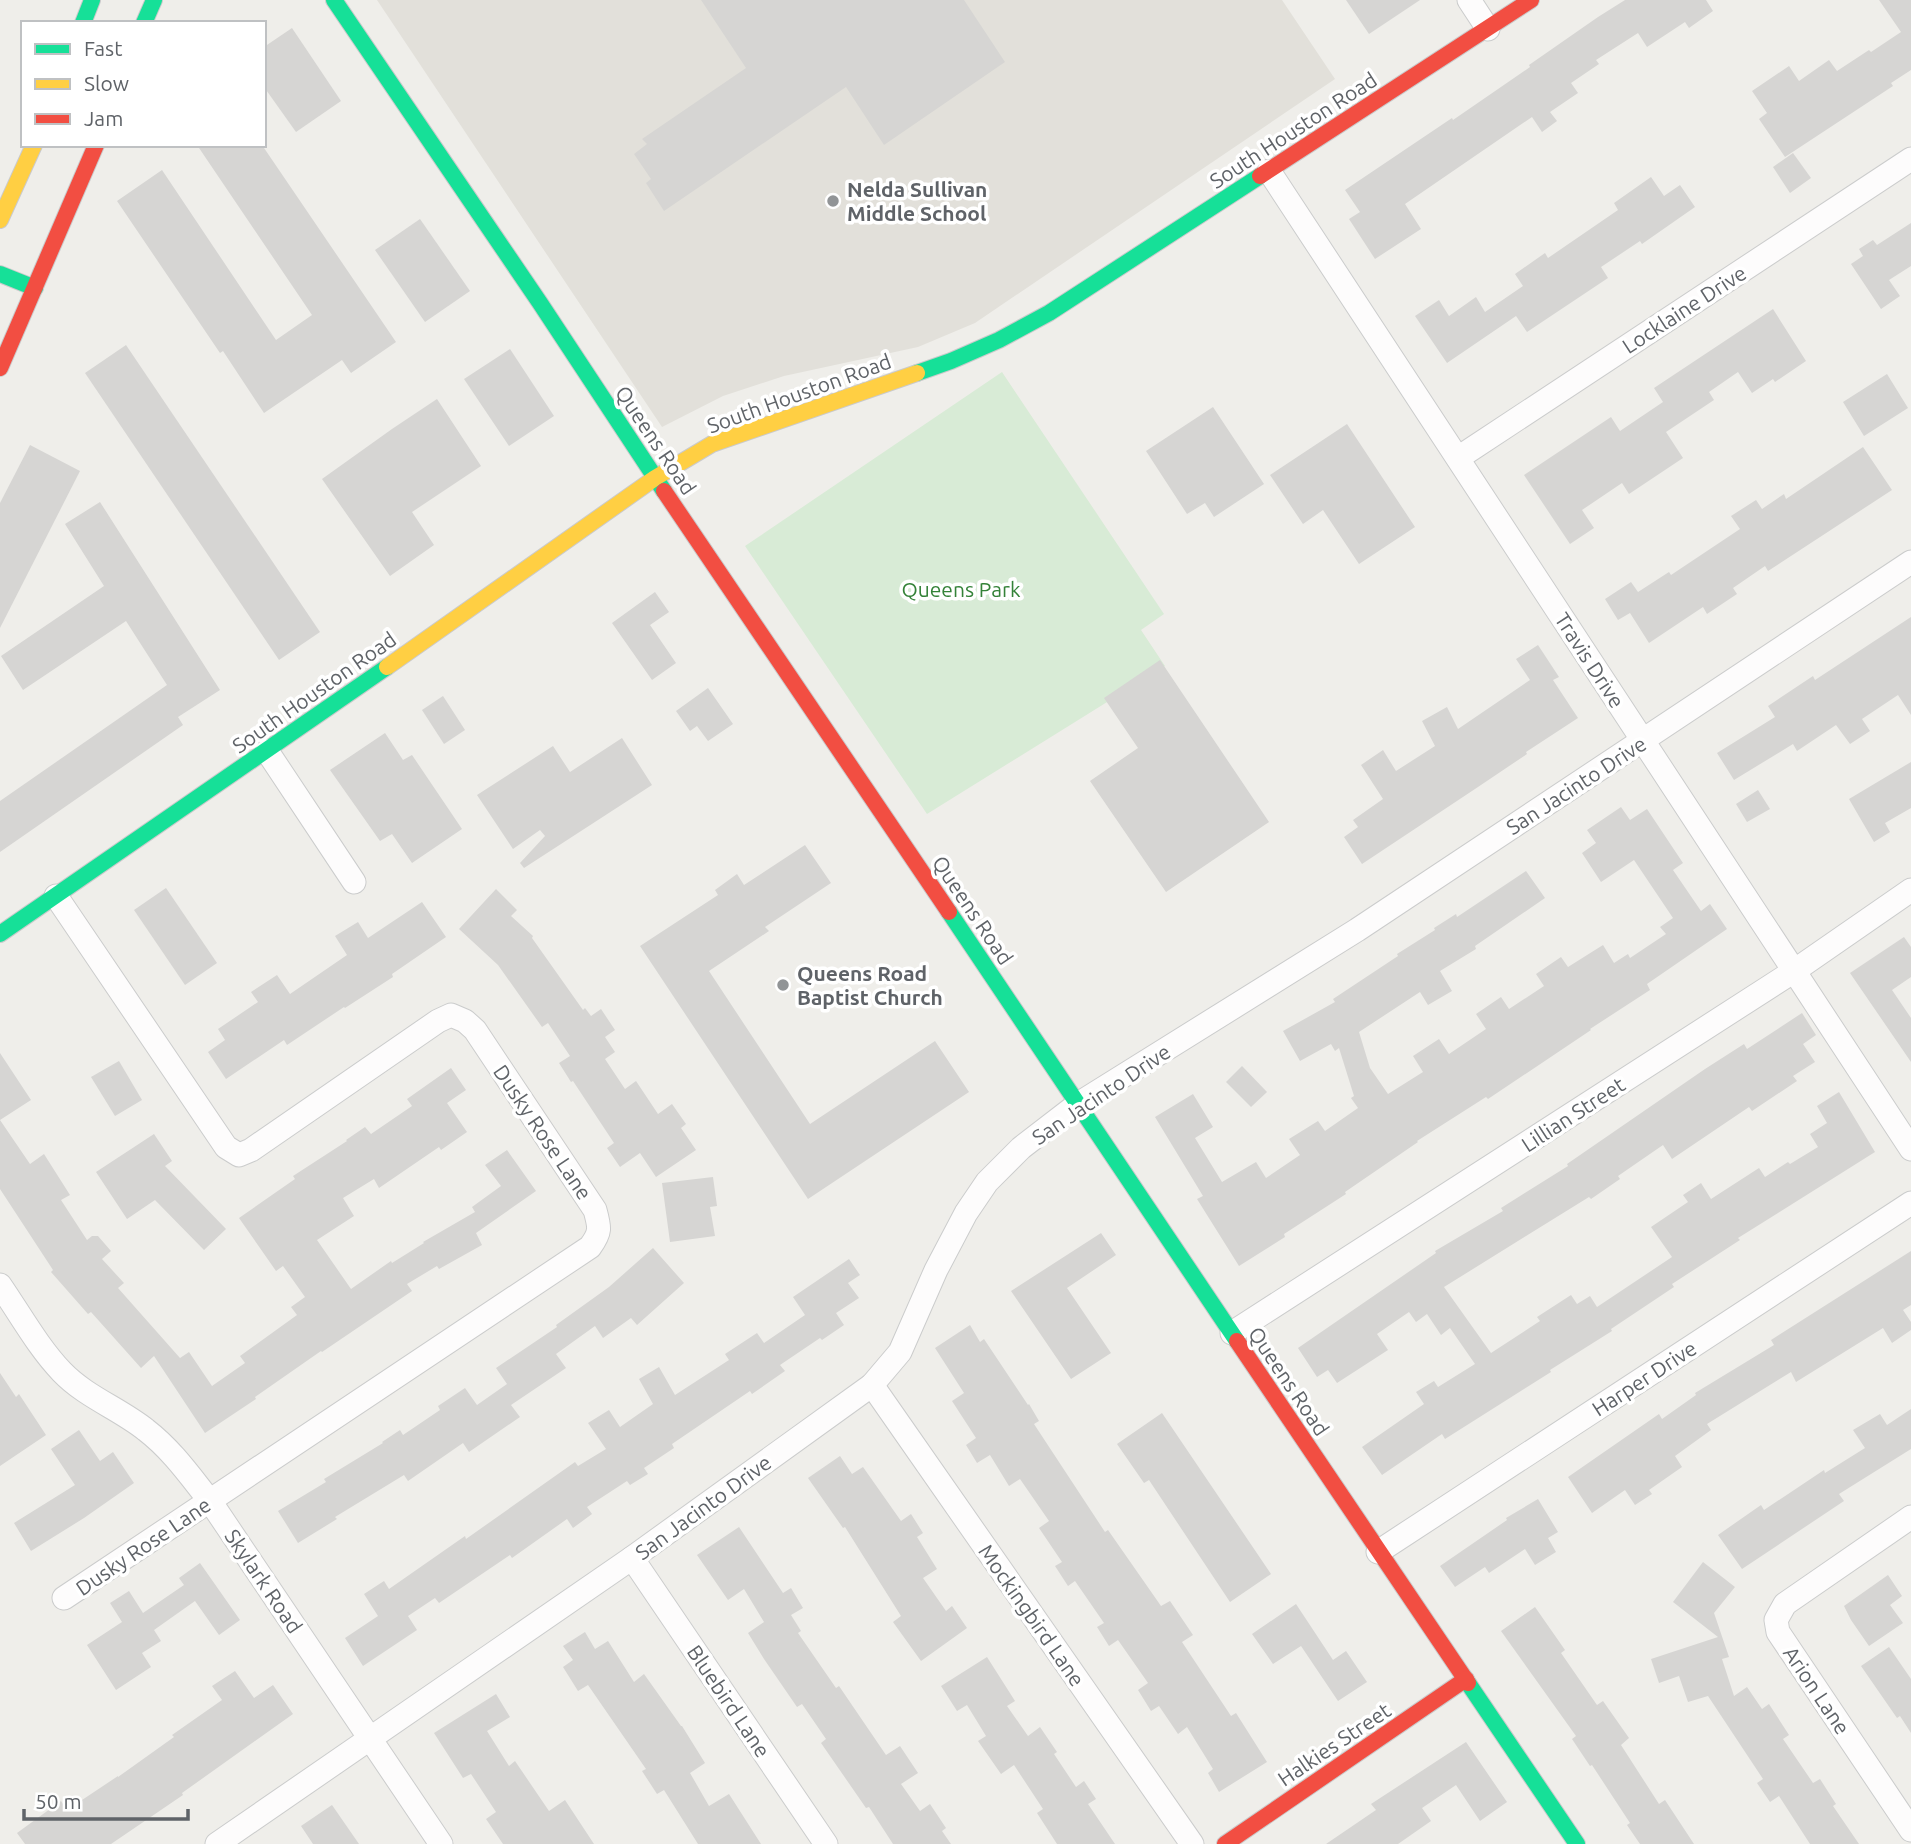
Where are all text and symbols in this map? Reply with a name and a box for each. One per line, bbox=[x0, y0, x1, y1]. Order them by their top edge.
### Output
legend bbox=[21, 21, 266, 147]
text: Fast bbox=[84, 36, 122, 60]
street label: South Houston Road bbox=[1205, 67, 1381, 193]
text: Slow bbox=[84, 71, 129, 95]
text: Jam bbox=[84, 106, 123, 130]
place label: Nelda Sullivan Middle School bbox=[847, 177, 987, 225]
marker: Nelda Sullivan Middle School bbox=[825, 193, 841, 209]
street label: Locklaine Drive bbox=[1618, 260, 1750, 358]
street label: South Houston Road bbox=[704, 349, 894, 437]
street label: Queens Road bbox=[611, 381, 701, 499]
park label: Queens Park bbox=[901, 577, 1021, 601]
street label: Travis Drive bbox=[1550, 608, 1630, 712]
street label: South Houston Road bbox=[228, 627, 400, 757]
street label: San Jacinto Drive bbox=[1502, 731, 1650, 839]
street label: Queens Road bbox=[928, 851, 1018, 969]
place label: Queens Road Baptist Church bbox=[797, 961, 943, 1009]
marker: Queens Road Baptist Church bbox=[775, 977, 791, 993]
street label: San Jacinto Drive bbox=[1027, 1039, 1175, 1149]
street label: Dusky Rose Lane bbox=[489, 1060, 597, 1204]
street label: Lillian Street bbox=[1517, 1072, 1629, 1156]
street label: Queens Road bbox=[1244, 1322, 1334, 1440]
street label: Harper Drive bbox=[1587, 1335, 1701, 1421]
street label: San Jacinto Drive bbox=[631, 1450, 775, 1564]
street label: Dusky Rose Lane bbox=[71, 1492, 215, 1600]
street label: Skylark Road bbox=[221, 1525, 307, 1637]
street label: Mockingbird Lane bbox=[974, 1539, 1090, 1691]
street label: Bluebird Lane bbox=[683, 1640, 775, 1762]
street label: Arion Lane bbox=[1779, 1641, 1855, 1739]
street label: Halkies Street bbox=[1273, 1697, 1395, 1791]
scale bar bbox=[24, 1778, 189, 1822]
text: 50 m bbox=[35, 1789, 82, 1813]

